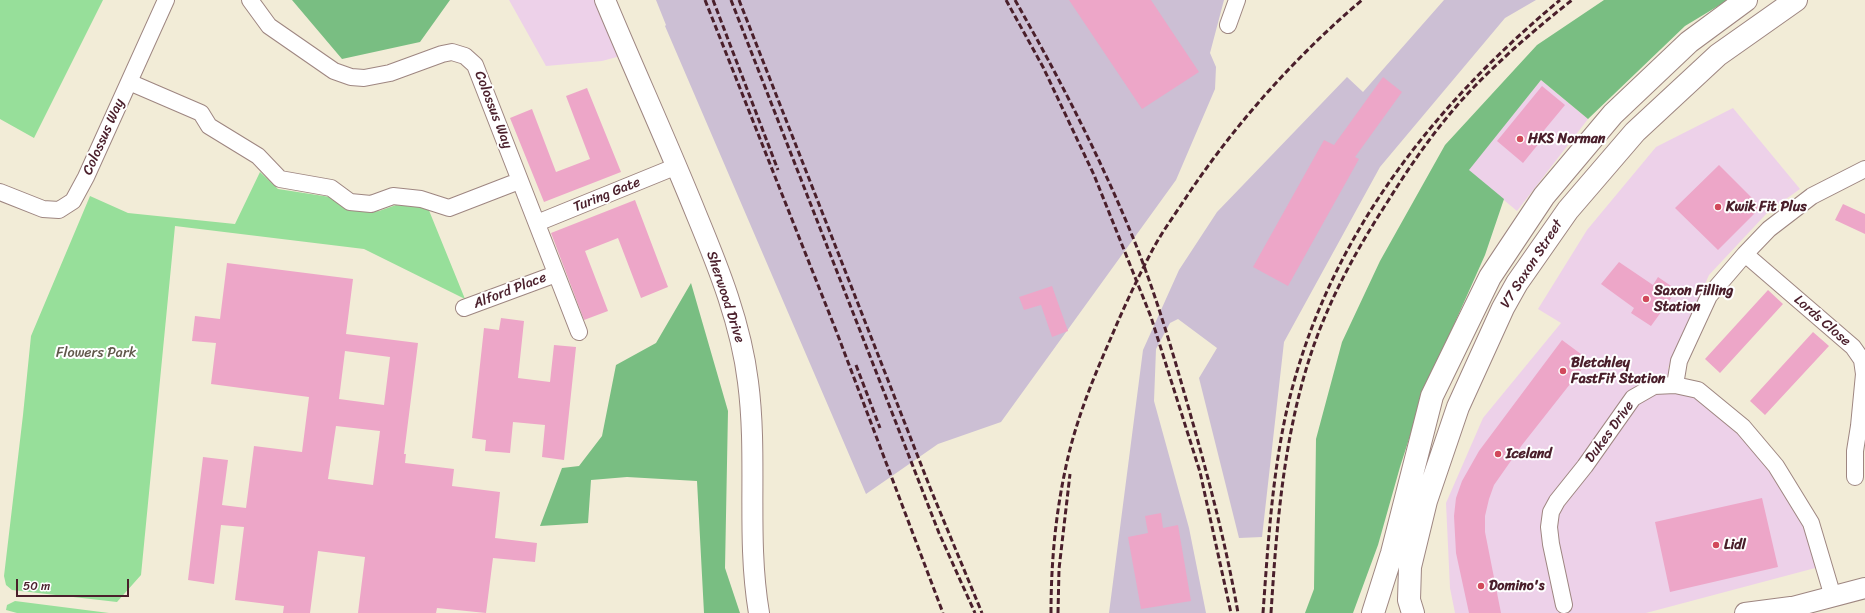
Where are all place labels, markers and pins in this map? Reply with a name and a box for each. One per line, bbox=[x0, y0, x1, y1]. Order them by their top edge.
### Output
place label: HKS Norman bbox=[1528, 131, 1605, 147]
marker: HKS Norman bbox=[1515, 134, 1525, 144]
place label: Kwik Fit Plus bbox=[1726, 199, 1807, 215]
marker: Kwik Fit Plus bbox=[1713, 202, 1723, 212]
place label: Saxon Filling Station bbox=[1654, 283, 1733, 316]
marker: Saxon Filling Station bbox=[1641, 294, 1651, 304]
place label: Bletchley FastFit Station bbox=[1571, 355, 1665, 388]
marker: Bletchley FastFit Station bbox=[1558, 366, 1568, 376]
place label: Iceland bbox=[1506, 446, 1552, 462]
marker: Iceland bbox=[1493, 449, 1503, 459]
place label: Lidl bbox=[1724, 537, 1746, 553]
marker: Lidl bbox=[1711, 540, 1721, 550]
place label: Domino's bbox=[1489, 578, 1545, 594]
marker: Domino's bbox=[1476, 581, 1486, 591]

